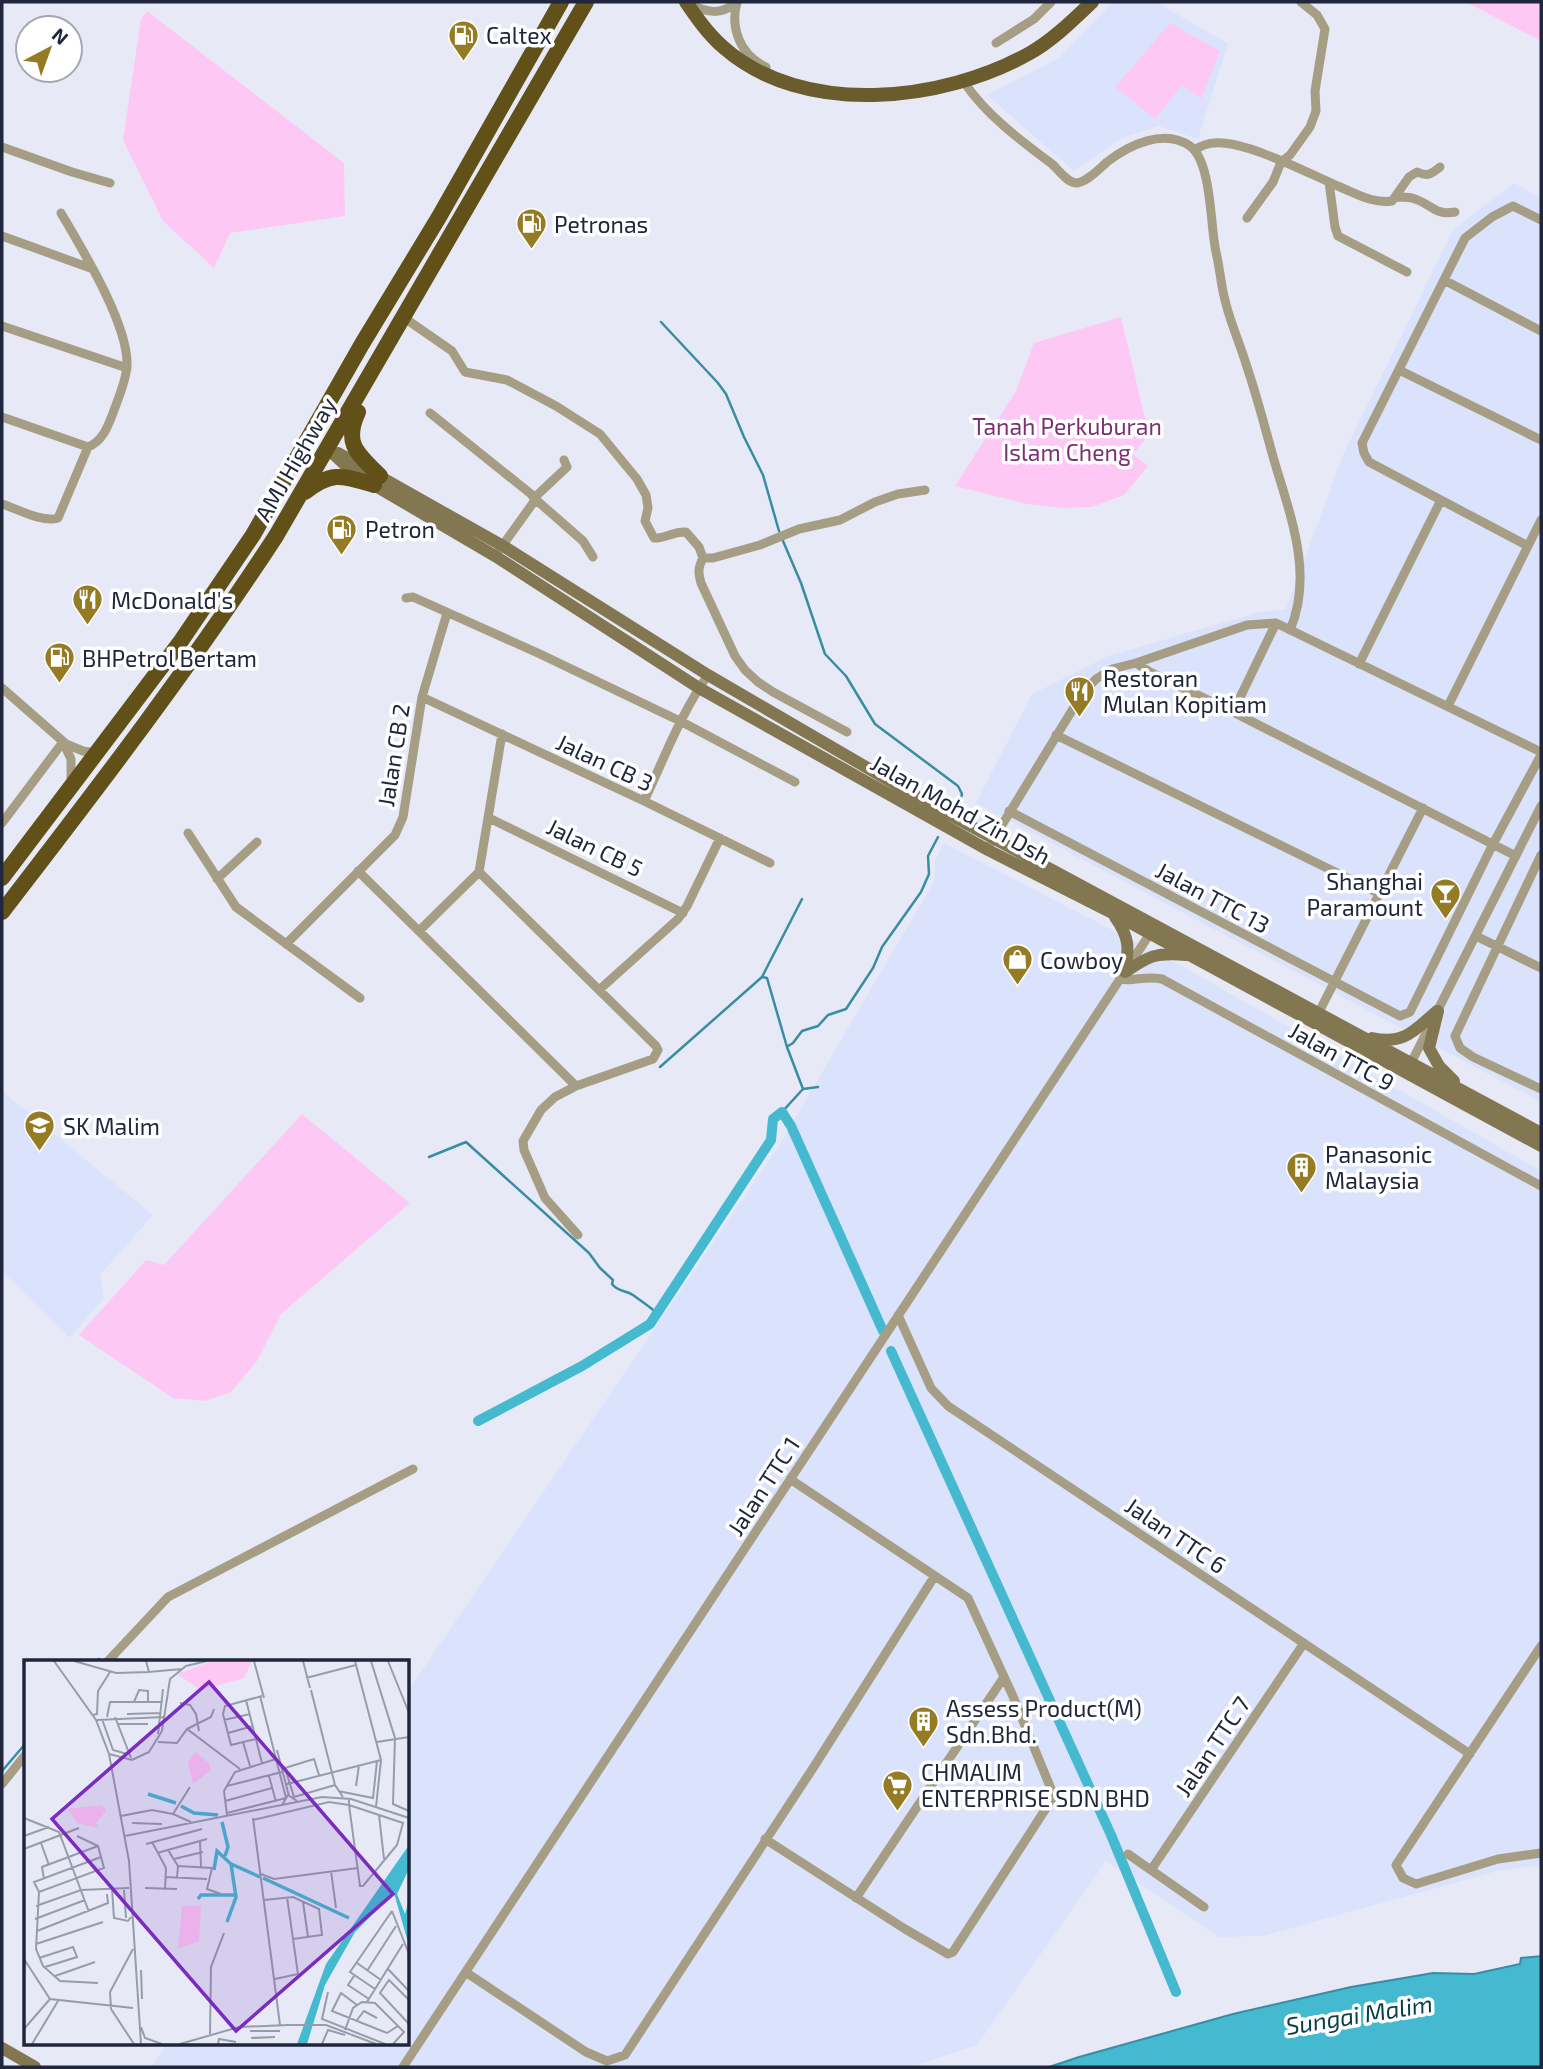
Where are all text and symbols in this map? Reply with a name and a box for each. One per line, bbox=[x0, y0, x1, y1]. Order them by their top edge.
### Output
north arrow bbox=[14, 14, 84, 84]
fuel station icon: Caltex bbox=[446, 18, 480, 62]
place label: Caltex bbox=[486, 21, 552, 49]
text: N bbox=[48, 23, 73, 49]
fuel station icon: Petronas bbox=[514, 207, 548, 251]
place label: Petronas bbox=[554, 210, 648, 238]
street label: AMJ Highway bbox=[248, 392, 342, 526]
park label: Tanah Perkuburan Islam Cheng bbox=[972, 412, 1162, 466]
fuel station icon: Petron bbox=[325, 512, 359, 556]
place label: Petron bbox=[365, 515, 435, 543]
restaurant icon: McDonald's bbox=[71, 583, 105, 627]
place label: McDonald's bbox=[111, 586, 233, 614]
fuel station icon: BHPetrol Bertam bbox=[42, 641, 76, 685]
place label: BHPetrol Bertam bbox=[82, 644, 257, 672]
place label: Restoran Mulan Kopitiam bbox=[1103, 664, 1267, 718]
restaurant icon: Restoran Mulan Kopitiam bbox=[1063, 674, 1097, 718]
street label: Jalan CB 2 bbox=[371, 702, 415, 808]
street label: Jalan CB 3 bbox=[552, 727, 658, 797]
street label: Jalan Mohd Zin Dsh bbox=[866, 748, 1056, 870]
street label: Jalan CB 5 bbox=[542, 812, 648, 882]
street label: Jalan TTC 13 bbox=[1151, 855, 1275, 939]
place label: Shanghai Paramount bbox=[1307, 867, 1423, 921]
bar icon: Shanghai Paramount bbox=[1429, 877, 1463, 921]
shop icon: Cowboy bbox=[1000, 943, 1034, 987]
place label: Cowboy bbox=[1040, 946, 1123, 974]
street label: Jalan TTC 9 bbox=[1285, 1016, 1399, 1096]
school or university icon: SK Malim bbox=[23, 1109, 57, 1153]
place label: SK Malim bbox=[63, 1112, 160, 1140]
place label: Panasonic Malaysia bbox=[1325, 1140, 1432, 1194]
building icon: Panasonic Malaysia bbox=[1285, 1150, 1319, 1194]
street label: Jalan TTC 1 bbox=[721, 1432, 805, 1540]
street label: Jalan TTC 6 bbox=[1120, 1491, 1232, 1579]
inset map bbox=[24, 1660, 410, 2044]
street label: Jalan TTC 7 bbox=[1168, 1691, 1256, 1801]
place label: Assess Product(M) Sdn.Bhd. bbox=[946, 1694, 1142, 1748]
building icon: Assess Product(M) Sdn.Bhd. bbox=[906, 1704, 940, 1748]
place label: CHMALIM ENTERPRISE SDN BHD bbox=[921, 1758, 1150, 1812]
supermarket icon: CHMALIM ENTERPRISE SDN BHD bbox=[881, 1768, 915, 1812]
water label: Sungai Malim bbox=[1283, 1988, 1435, 2040]

